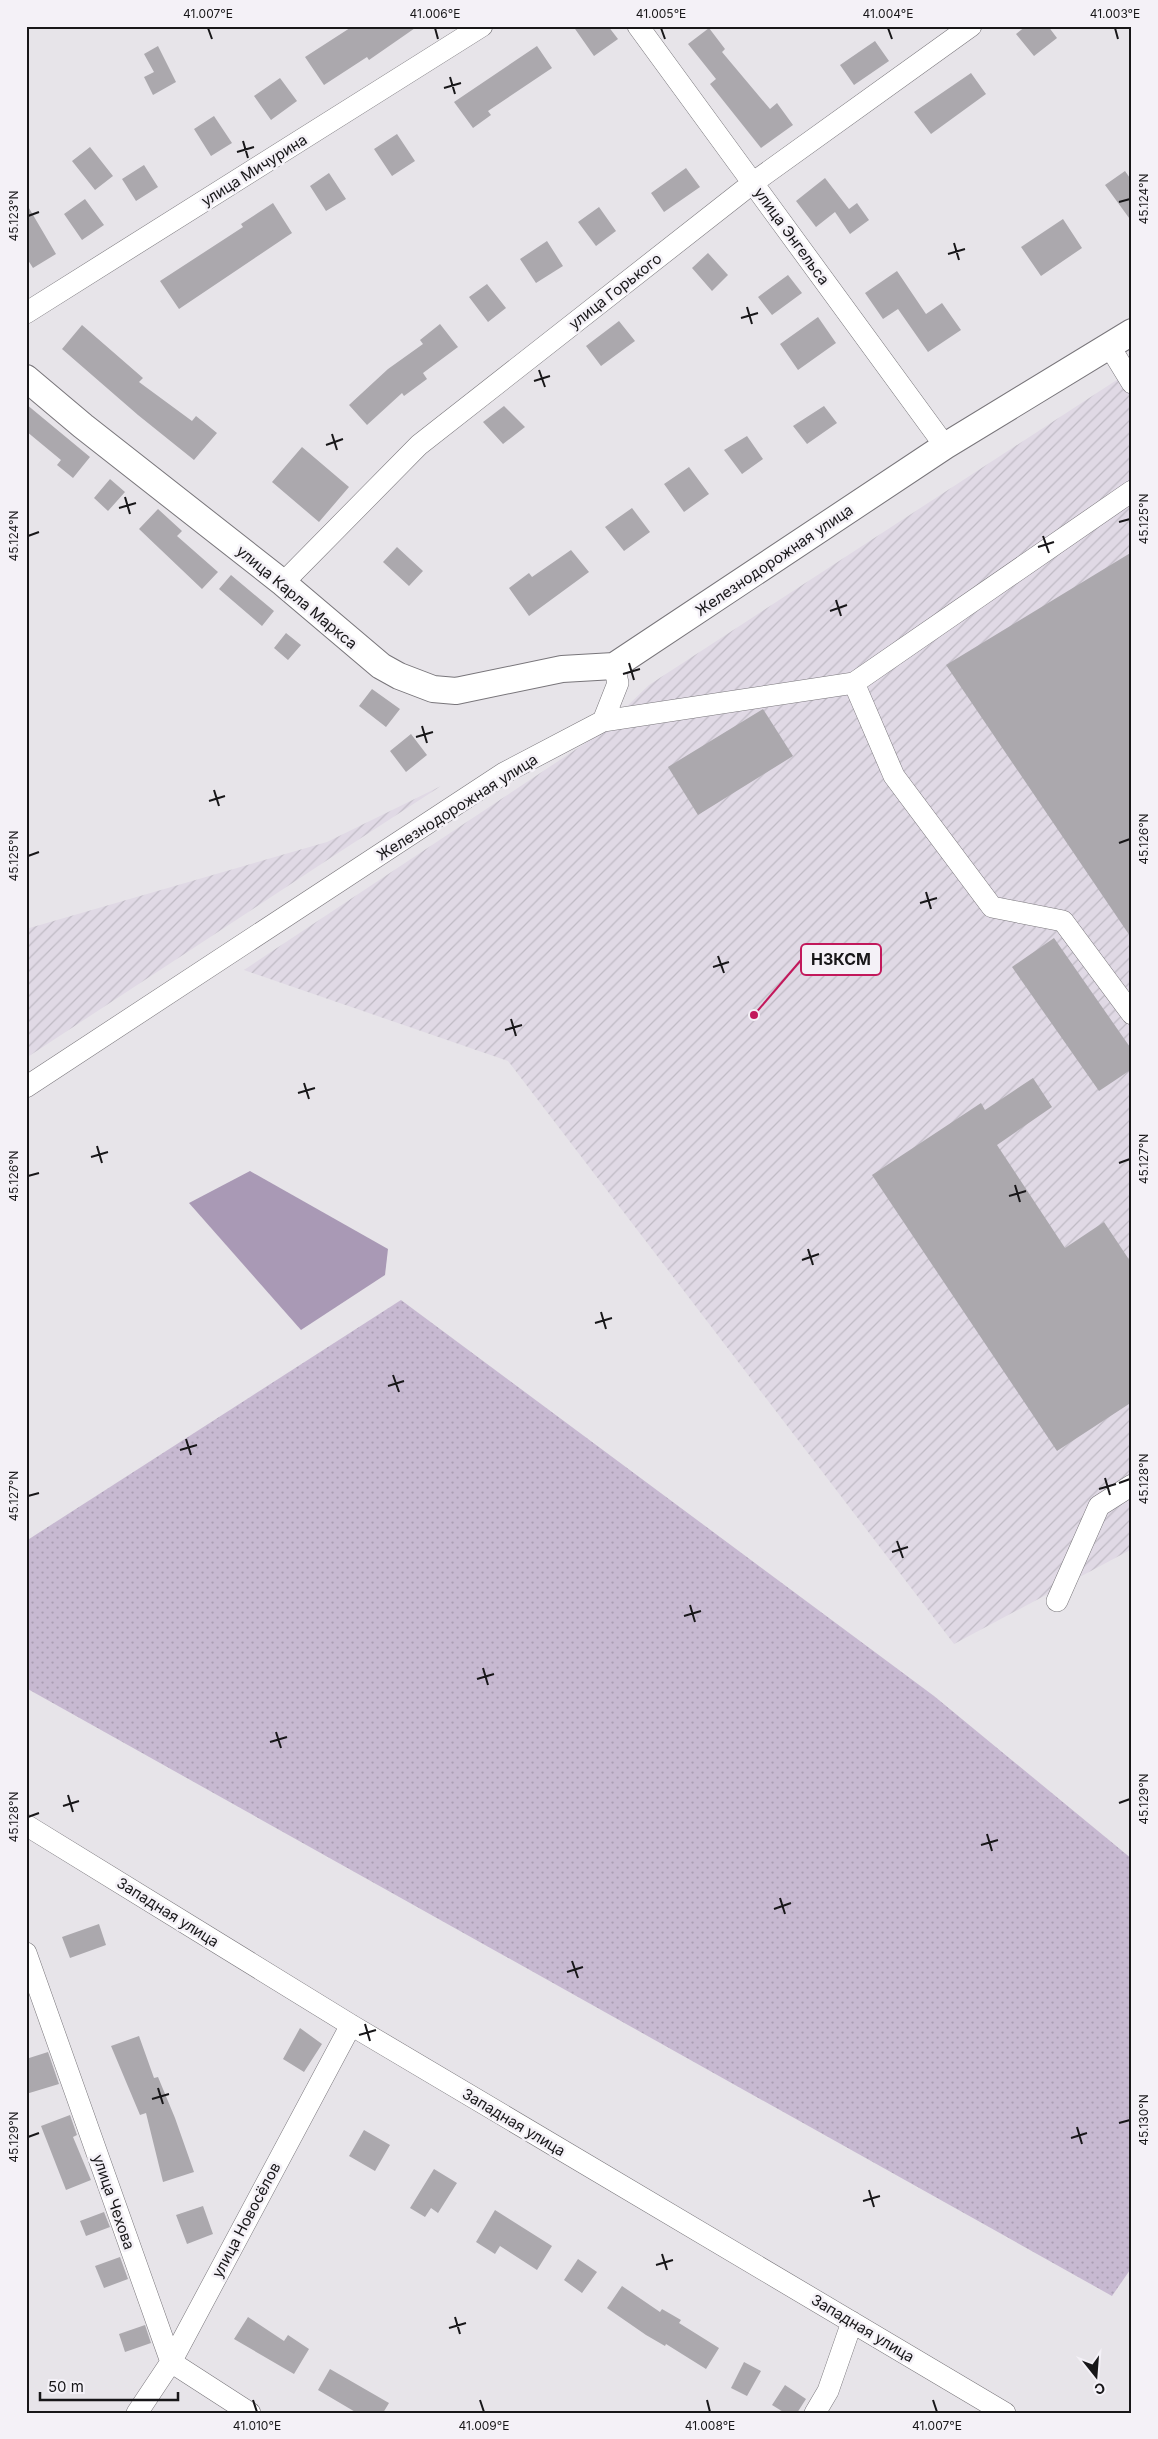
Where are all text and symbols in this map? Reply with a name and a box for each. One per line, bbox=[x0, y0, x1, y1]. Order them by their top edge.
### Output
text: 41.007°E bbox=[183, 6, 233, 21]
text: 41.006°E bbox=[410, 6, 460, 21]
text: 41.005°E bbox=[636, 6, 686, 21]
text: 41.004°E bbox=[863, 6, 913, 21]
text: 41.003°E bbox=[1090, 6, 1140, 21]
street label: улица Мичурина bbox=[197, 130, 311, 210]
text: 45.124°N bbox=[1136, 173, 1151, 225]
street label: улица Энгельса bbox=[750, 184, 834, 288]
text: 45.123°N bbox=[6, 190, 21, 242]
street label: улица Горького bbox=[565, 249, 665, 333]
text: 45.125°N bbox=[1136, 493, 1151, 545]
street label: Железнодорожная улица bbox=[691, 500, 857, 620]
text: 45.124°N bbox=[6, 510, 21, 562]
street label: улица Карла Маркса bbox=[233, 541, 361, 653]
street label: Железнодорожная улица bbox=[373, 750, 541, 864]
text: 45.126°N bbox=[1136, 813, 1151, 865]
text: 45.125°N bbox=[6, 830, 21, 882]
callout: НЗКСМ bbox=[801, 944, 881, 975]
text: НЗКСМ bbox=[811, 949, 871, 969]
text: 45.127°N bbox=[1136, 1134, 1151, 1184]
text: 45.126°N bbox=[6, 1150, 21, 1202]
text: 45.128°N bbox=[1136, 1453, 1151, 1505]
text: 45.127°N bbox=[6, 1471, 21, 1521]
text: 45.129°N bbox=[1136, 1773, 1151, 1825]
text: 45.128°N bbox=[6, 1791, 21, 1843]
street label: Западная улица bbox=[113, 1873, 223, 1951]
street label: Западная улица bbox=[459, 2084, 569, 2160]
text: 45.130°N bbox=[1136, 2094, 1151, 2146]
text: 45.129°N bbox=[6, 2111, 21, 2163]
street label: улица Чехова bbox=[89, 2152, 139, 2252]
street label: улица Новосёлов bbox=[208, 2159, 284, 2281]
street label: Западная улица bbox=[808, 2290, 918, 2366]
north arrow bbox=[1070, 2352, 1120, 2402]
scale bar bbox=[40, 2369, 178, 2401]
text: 50 m bbox=[48, 2377, 84, 2396]
text: С bbox=[1093, 2379, 1107, 2399]
text: 41.010°E bbox=[233, 2418, 281, 2433]
text: 41.009°E bbox=[459, 2418, 509, 2433]
text: 41.008°E bbox=[685, 2418, 735, 2433]
text: 41.007°E bbox=[912, 2418, 962, 2433]

